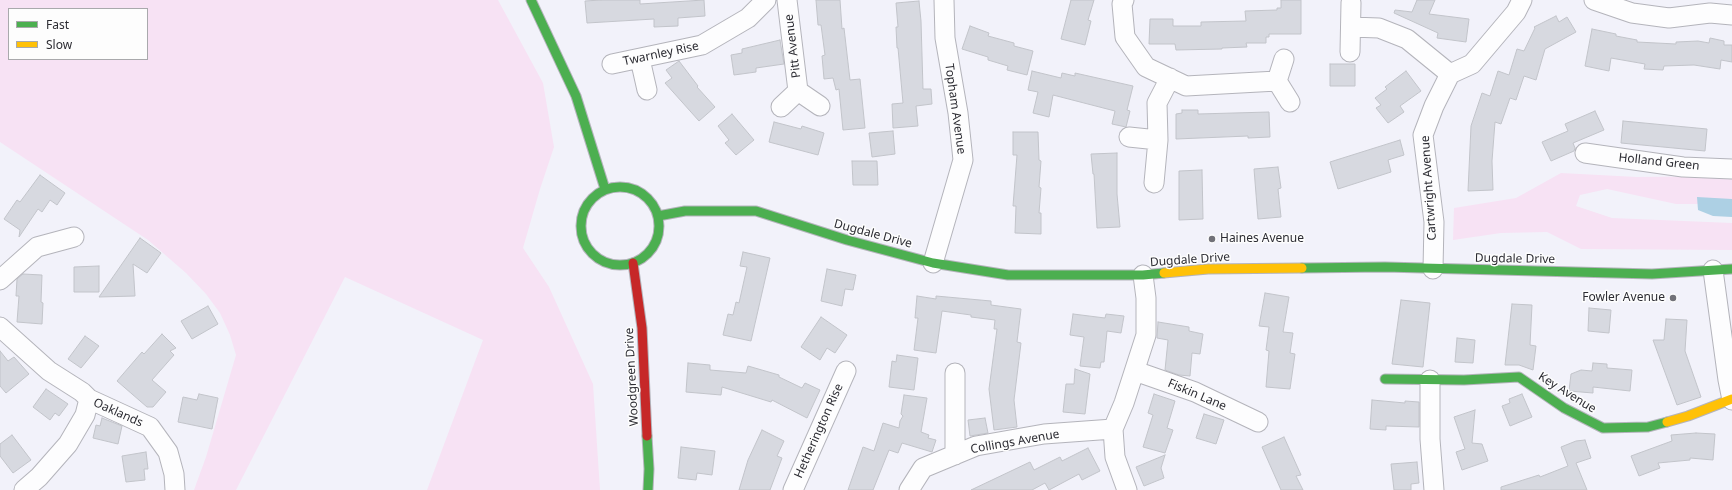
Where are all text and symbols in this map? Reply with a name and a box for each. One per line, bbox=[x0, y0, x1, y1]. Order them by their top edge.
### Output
legend bbox=[8, 8, 148, 60]
street label: Pitt Avenue bbox=[782, 13, 804, 79]
text: Fast bbox=[46, 16, 69, 33]
text: Slow bbox=[46, 36, 72, 53]
street label: Twarnley Rise bbox=[622, 39, 700, 69]
street label: Topham Avenue bbox=[942, 63, 968, 155]
street label: Cartwright Avenue bbox=[1418, 135, 1440, 241]
street label: Holland Green bbox=[1618, 151, 1700, 173]
street label: Dugdale Drive bbox=[832, 217, 914, 251]
place label: Haines Avenue bbox=[1220, 232, 1304, 246]
marker: Haines Avenue bbox=[1207, 234, 1217, 244]
street label: Dugdale Drive bbox=[1149, 250, 1231, 270]
street label: Dugdale Drive bbox=[1475, 251, 1555, 267]
place label: Fowler Avenue bbox=[1582, 291, 1665, 305]
marker: Fowler Avenue bbox=[1668, 293, 1678, 303]
street label: Woodgreen Drive bbox=[622, 327, 642, 427]
street label: Key Avenue bbox=[1535, 370, 1599, 416]
street label: Fiskin Lane bbox=[1166, 376, 1228, 414]
street label: Hetherington Rise bbox=[792, 381, 846, 481]
street label: Oaklands bbox=[91, 396, 145, 430]
street label: Collings Avenue bbox=[969, 427, 1061, 457]

